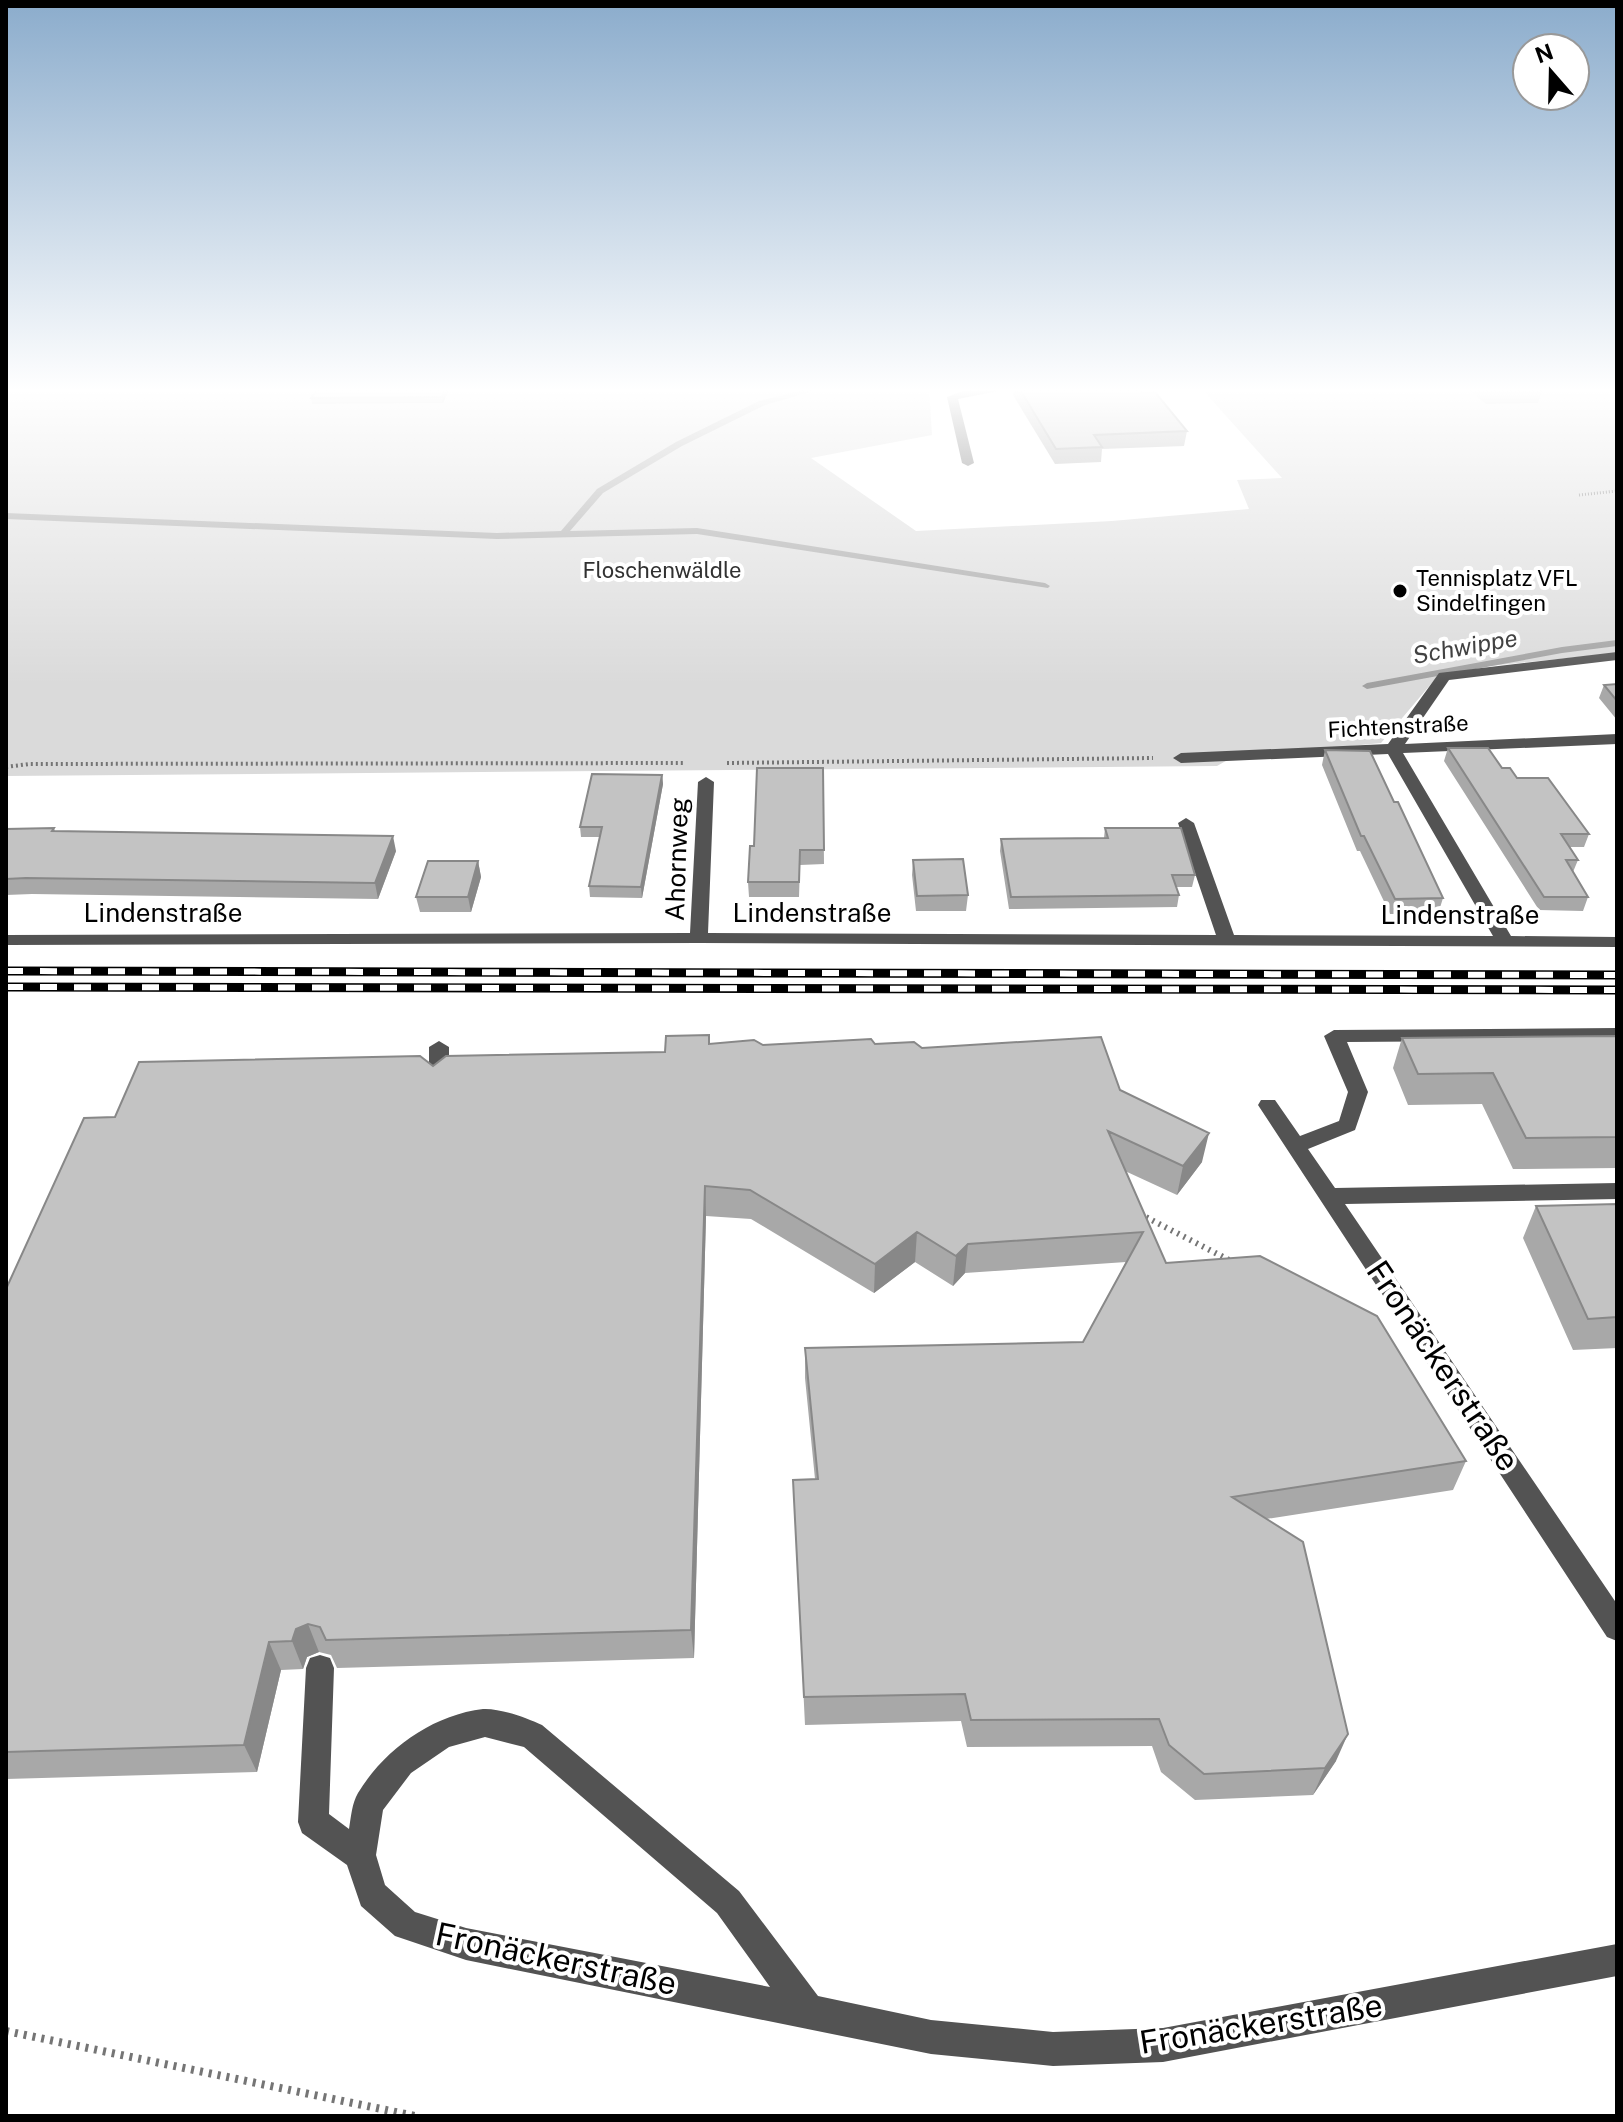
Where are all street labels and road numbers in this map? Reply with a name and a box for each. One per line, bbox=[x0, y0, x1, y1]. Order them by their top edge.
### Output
street label: Fichtenstraße bbox=[1327, 709, 1469, 743]
street label: Ahornweg bbox=[659, 797, 694, 921]
street label: Lindenstraße bbox=[84, 897, 242, 928]
street label: Lindenstraße bbox=[733, 897, 891, 928]
street label: Lindenstraße bbox=[1381, 899, 1539, 930]
street label: Fronäckerstraße bbox=[1359, 1254, 1527, 1478]
street label: Fronäckerstraße bbox=[432, 1915, 680, 2002]
street label: Fronäckerstraße bbox=[1137, 1986, 1385, 2061]

